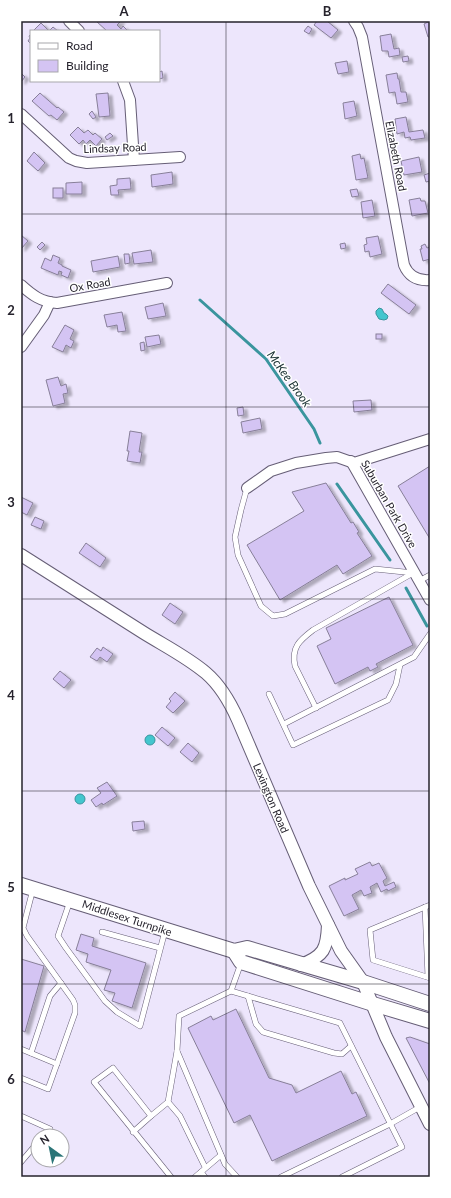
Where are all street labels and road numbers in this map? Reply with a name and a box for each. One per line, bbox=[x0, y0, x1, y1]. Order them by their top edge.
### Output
street label: Elizabeth Road bbox=[383, 120, 410, 192]
street label: Lindsay Road bbox=[83, 140, 147, 155]
street label: Ox Road bbox=[68, 275, 111, 294]
street label: Suburban Park Drive bbox=[359, 457, 420, 550]
street label: Lexington Road bbox=[251, 761, 292, 835]
street label: Middlesex Turnpike bbox=[81, 897, 174, 938]

